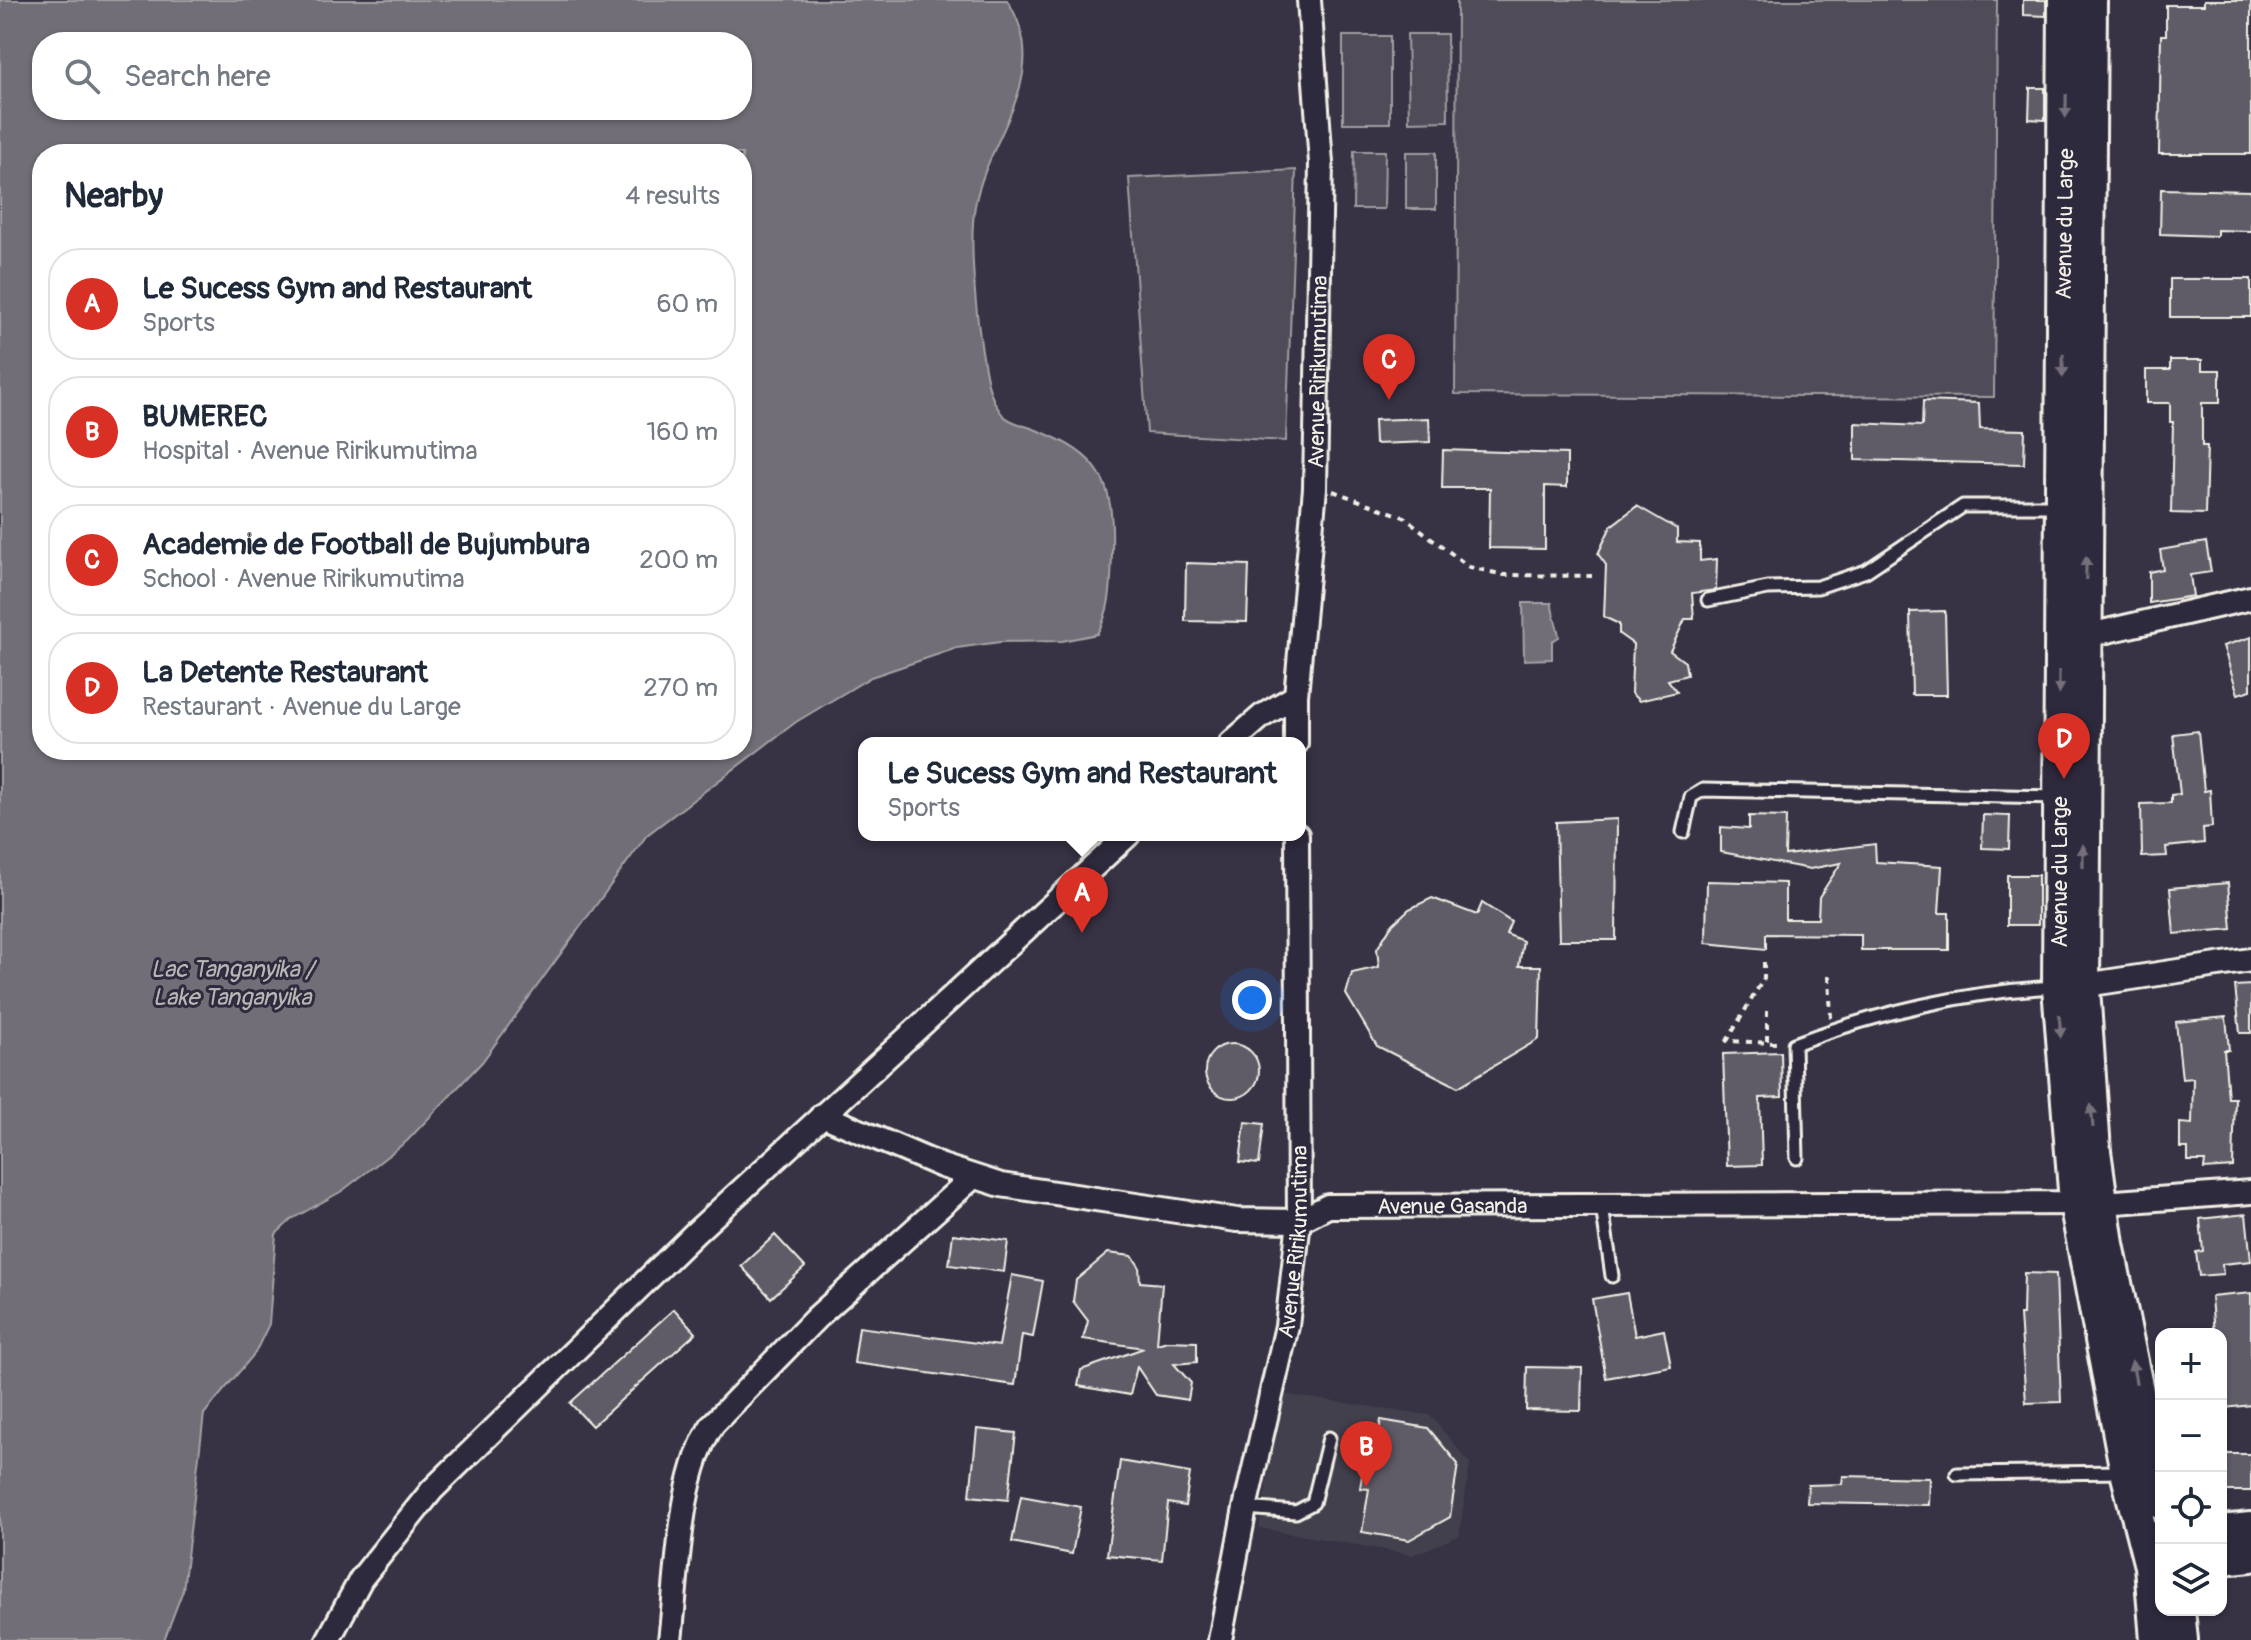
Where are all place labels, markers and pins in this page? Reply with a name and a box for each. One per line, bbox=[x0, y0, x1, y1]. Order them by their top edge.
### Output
pin: C bbox=[1363, 334, 1415, 400]
pin: D bbox=[2038, 713, 2090, 779]
pin: A bbox=[1056, 867, 1108, 933]
pin: B bbox=[1340, 1421, 1392, 1487]

